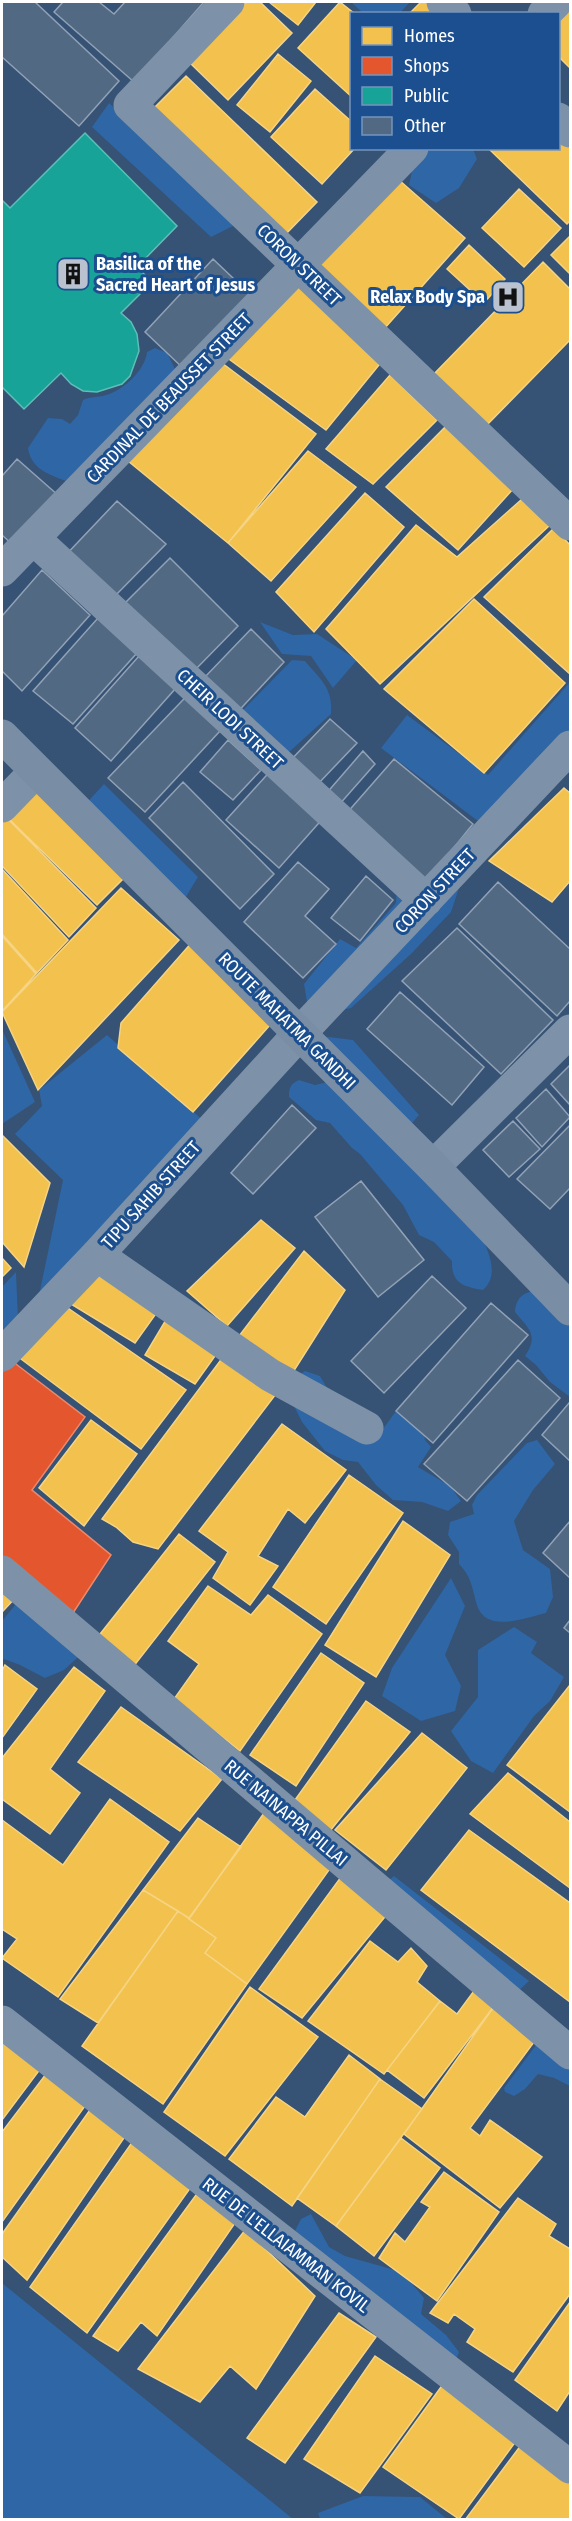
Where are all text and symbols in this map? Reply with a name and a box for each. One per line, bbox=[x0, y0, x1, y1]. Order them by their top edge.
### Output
legend bbox=[350, 12, 560, 150]
text: Homes bbox=[404, 25, 455, 47]
text: Shops bbox=[404, 55, 449, 77]
text: Public bbox=[404, 85, 449, 107]
text: Other bbox=[404, 115, 447, 137]
street label: CORON STREET bbox=[252, 220, 346, 311]
place label: Basilica of the Sacred Heart of Jesus bbox=[96, 253, 255, 296]
building icon: Basilica of the Sacred Heart of Jesus bbox=[55, 256, 91, 292]
hospital icon: Relax Body Spa bbox=[490, 279, 526, 315]
place label: Relax Body Spa bbox=[370, 286, 485, 308]
street label: CARDINAL DE BEAUSSET STREET bbox=[82, 308, 257, 488]
street label: CHEIR LODI STREET bbox=[172, 664, 288, 774]
street label: CORON STREET bbox=[390, 843, 480, 938]
street label: ROUTE MAHATMA GANDHI bbox=[214, 948, 360, 1094]
street label: TIPU SAHIB STREET bbox=[97, 1136, 206, 1253]
street label: RUE NAINAPPA PILLAI bbox=[220, 1755, 352, 1871]
street label: RUE DE L'ELLAIAMMAN KOVIL bbox=[198, 2173, 374, 2317]

